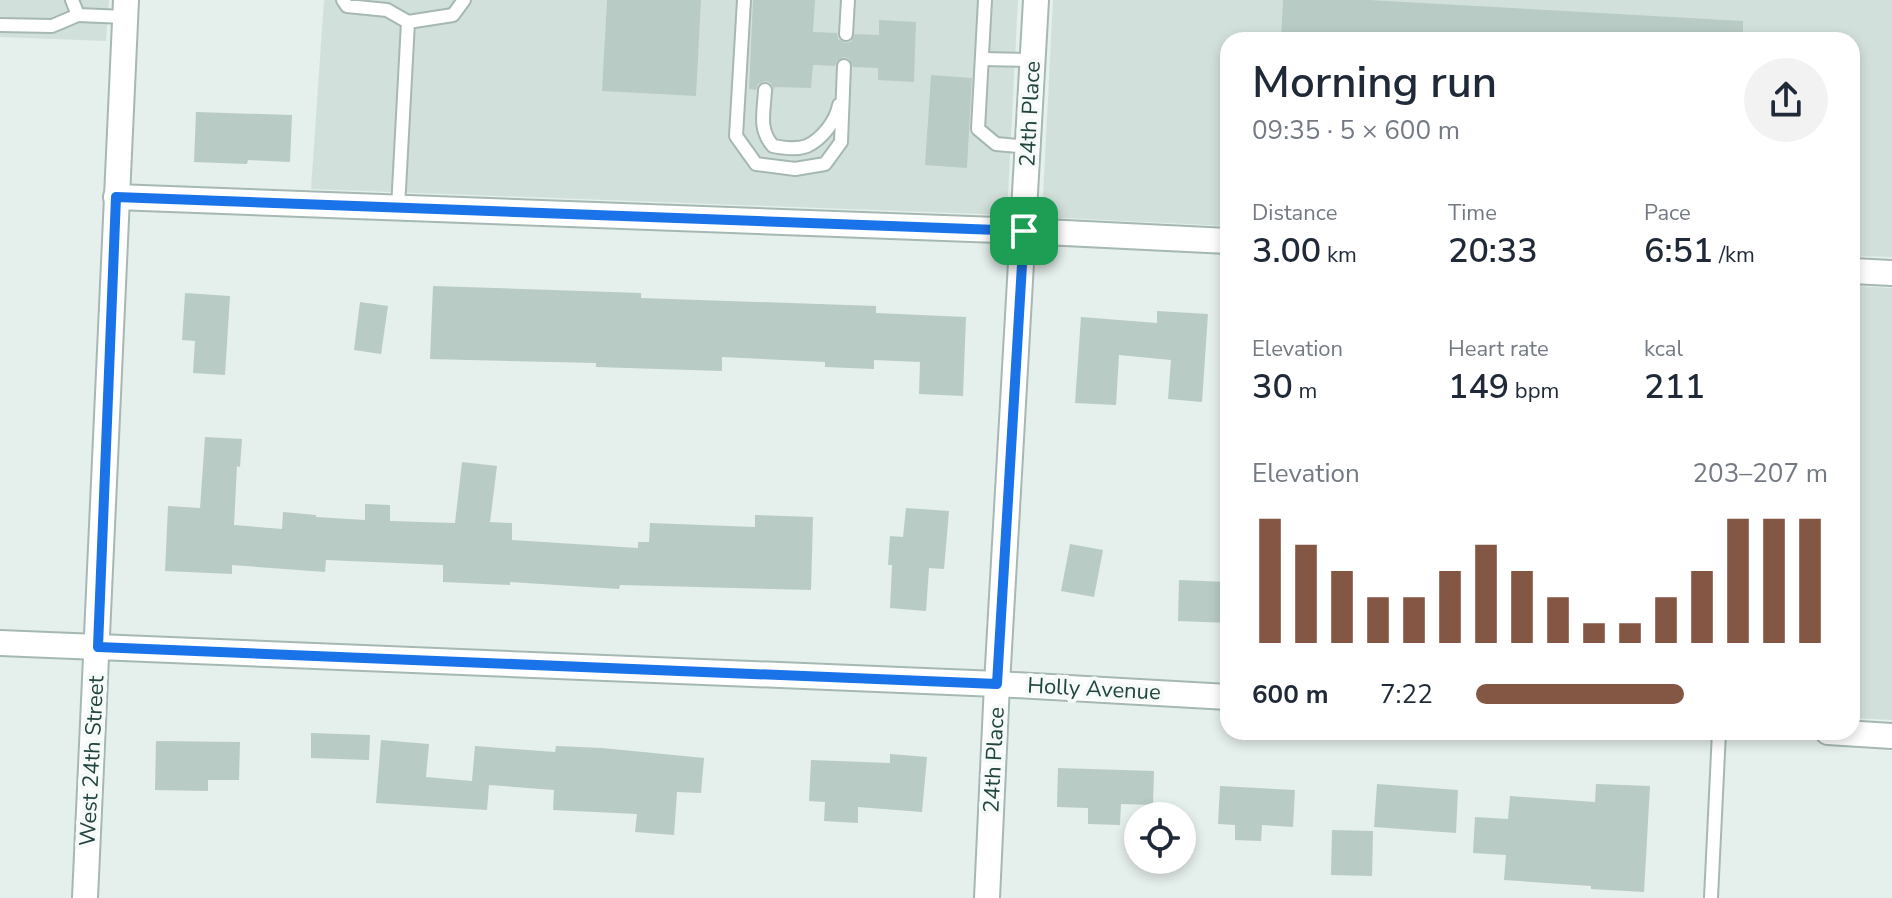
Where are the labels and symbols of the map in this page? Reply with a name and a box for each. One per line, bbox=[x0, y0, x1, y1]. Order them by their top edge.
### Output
street label: 24th Place bbox=[1012, 60, 1048, 168]
pin bbox=[990, 197, 1058, 265]
street label: Holly Avenue bbox=[1027, 671, 1161, 707]
street label: West 24th Street bbox=[73, 675, 111, 847]
street label: 24th Place bbox=[976, 706, 1012, 814]

